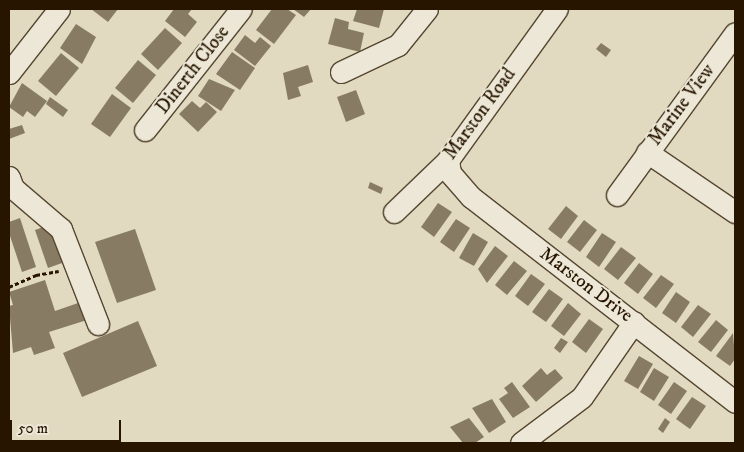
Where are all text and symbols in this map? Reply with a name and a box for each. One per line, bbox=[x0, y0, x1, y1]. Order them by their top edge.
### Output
street label: Dinerth Close bbox=[151, 21, 235, 119]
street label: Marine View bbox=[644, 60, 720, 150]
street label: Marston Road bbox=[439, 64, 521, 164]
street label: Marston Drive bbox=[535, 243, 637, 327]
scale bar bbox=[12, 410, 124, 442]
text: 50 m bbox=[18, 419, 48, 438]

